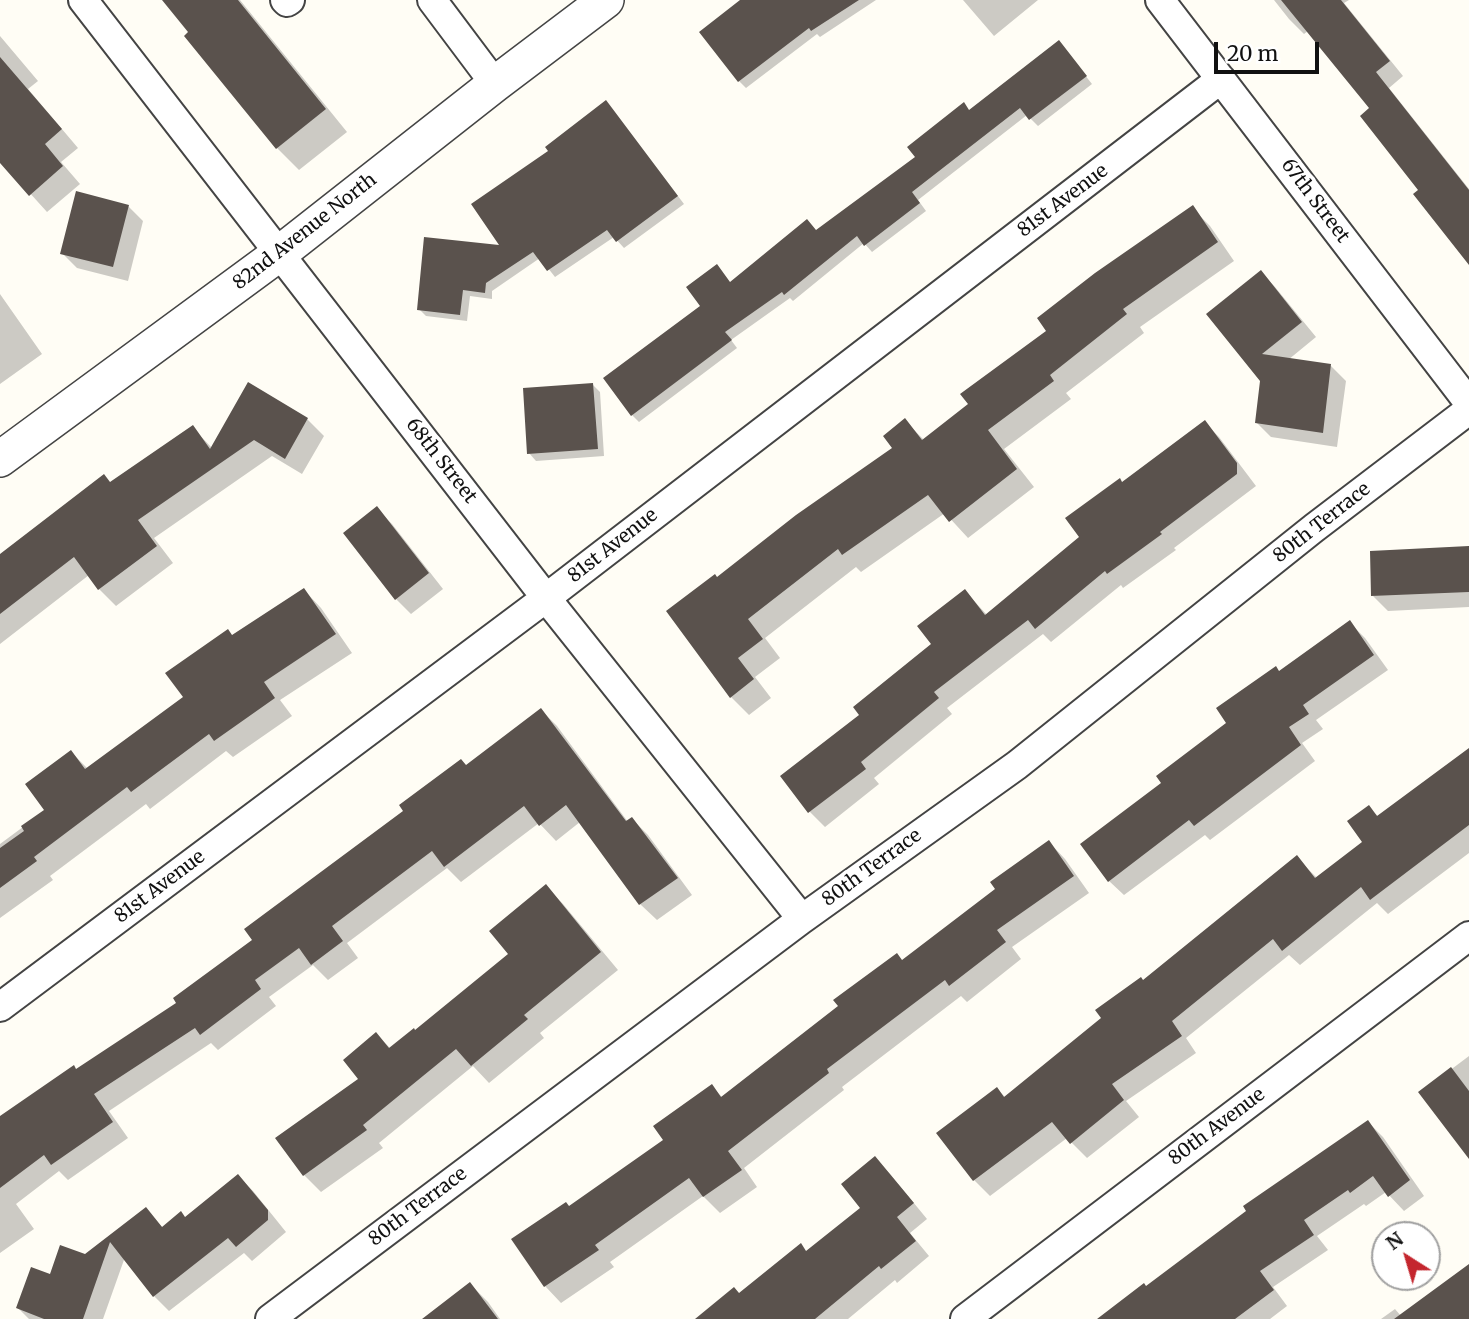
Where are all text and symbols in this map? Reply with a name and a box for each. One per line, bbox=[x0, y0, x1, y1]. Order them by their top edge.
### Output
scale bar bbox=[1217, 28, 1322, 72]
text: 20 m bbox=[1227, 40, 1278, 67]
street label: 67th Street bbox=[1276, 154, 1354, 248]
street label: 81st Avenue bbox=[1013, 160, 1113, 242]
street label: 82nd Avenue North bbox=[229, 169, 381, 295]
street label: 68th Street bbox=[401, 414, 481, 508]
street label: 80th Terrace bbox=[1269, 478, 1375, 568]
street label: 81st Avenue bbox=[564, 504, 662, 588]
street label: 80th Terrace bbox=[818, 824, 926, 912]
street label: 81st Avenue bbox=[110, 846, 210, 928]
street label: 80th Avenue bbox=[1164, 1083, 1270, 1171]
street label: 80th Terrace bbox=[364, 1163, 472, 1251]
north arrow bbox=[1371, 1221, 1441, 1291]
text: N bbox=[1381, 1227, 1408, 1255]

